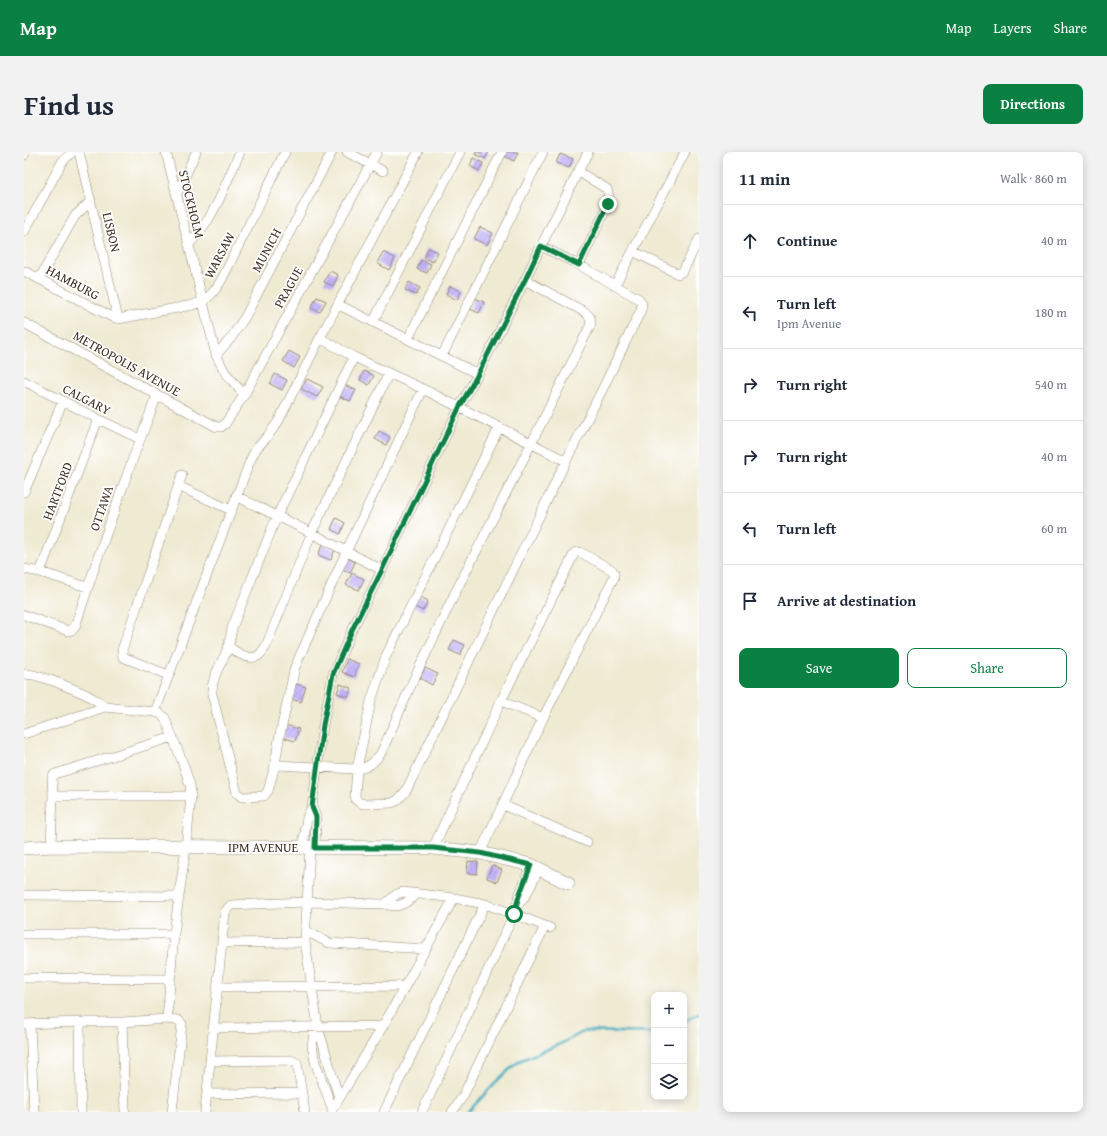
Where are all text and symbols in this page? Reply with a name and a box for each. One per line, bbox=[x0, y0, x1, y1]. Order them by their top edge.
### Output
text: Map bbox=[20, 14, 57, 42]
text: Map bbox=[946, 18, 972, 38]
text: Layers bbox=[994, 18, 1032, 38]
text: Share bbox=[1054, 18, 1087, 38]
text: Find us bbox=[24, 84, 114, 125]
button: Directions bbox=[983, 84, 1083, 124]
text: 11 min bbox=[739, 166, 790, 191]
street label: STOCKHOLM bbox=[174, 168, 209, 241]
text: Walk · 860 m bbox=[1000, 169, 1067, 188]
route end bbox=[599, 195, 617, 213]
street label: LISBON bbox=[98, 210, 125, 254]
street label: MUNICH bbox=[247, 225, 286, 276]
street label: WARSAW bbox=[199, 229, 240, 282]
icon: ahead bbox=[739, 230, 761, 252]
text: Continue bbox=[777, 230, 838, 251]
text: 40 m bbox=[1041, 231, 1067, 250]
street label: HAMBURG bbox=[43, 260, 103, 305]
street label: PRAGUE bbox=[269, 263, 308, 312]
text: Turn left bbox=[777, 293, 836, 314]
icon: left bbox=[739, 302, 761, 324]
text: 180 m bbox=[1035, 303, 1067, 322]
text: Ipm Avenue bbox=[777, 314, 841, 333]
street label: METROPOLIS AVENUE bbox=[70, 326, 184, 401]
icon: right bbox=[739, 374, 761, 396]
text: Turn right bbox=[777, 374, 848, 395]
text: 540 m bbox=[1035, 375, 1067, 394]
street label: CALGARY bbox=[59, 379, 114, 420]
icon: right bbox=[739, 446, 761, 468]
text: Turn right bbox=[777, 446, 848, 467]
text: 40 m bbox=[1041, 447, 1067, 466]
street label: HARTFORD bbox=[38, 459, 77, 523]
street label: OTTAWA bbox=[85, 483, 118, 533]
icon: left bbox=[739, 518, 761, 540]
text: Turn left bbox=[777, 518, 836, 539]
text: 60 m bbox=[1041, 519, 1067, 538]
icon: arrive bbox=[739, 590, 761, 612]
text: Arrive at destination bbox=[777, 590, 916, 611]
button: Save bbox=[739, 648, 899, 688]
button: Share bbox=[907, 648, 1067, 688]
street label: IPM AVENUE bbox=[228, 838, 298, 857]
route start bbox=[505, 905, 523, 923]
map controls bbox=[651, 992, 687, 1100]
button: + bbox=[651, 992, 687, 1028]
button: − bbox=[651, 1028, 687, 1064]
button: layers bbox=[651, 1064, 687, 1100]

